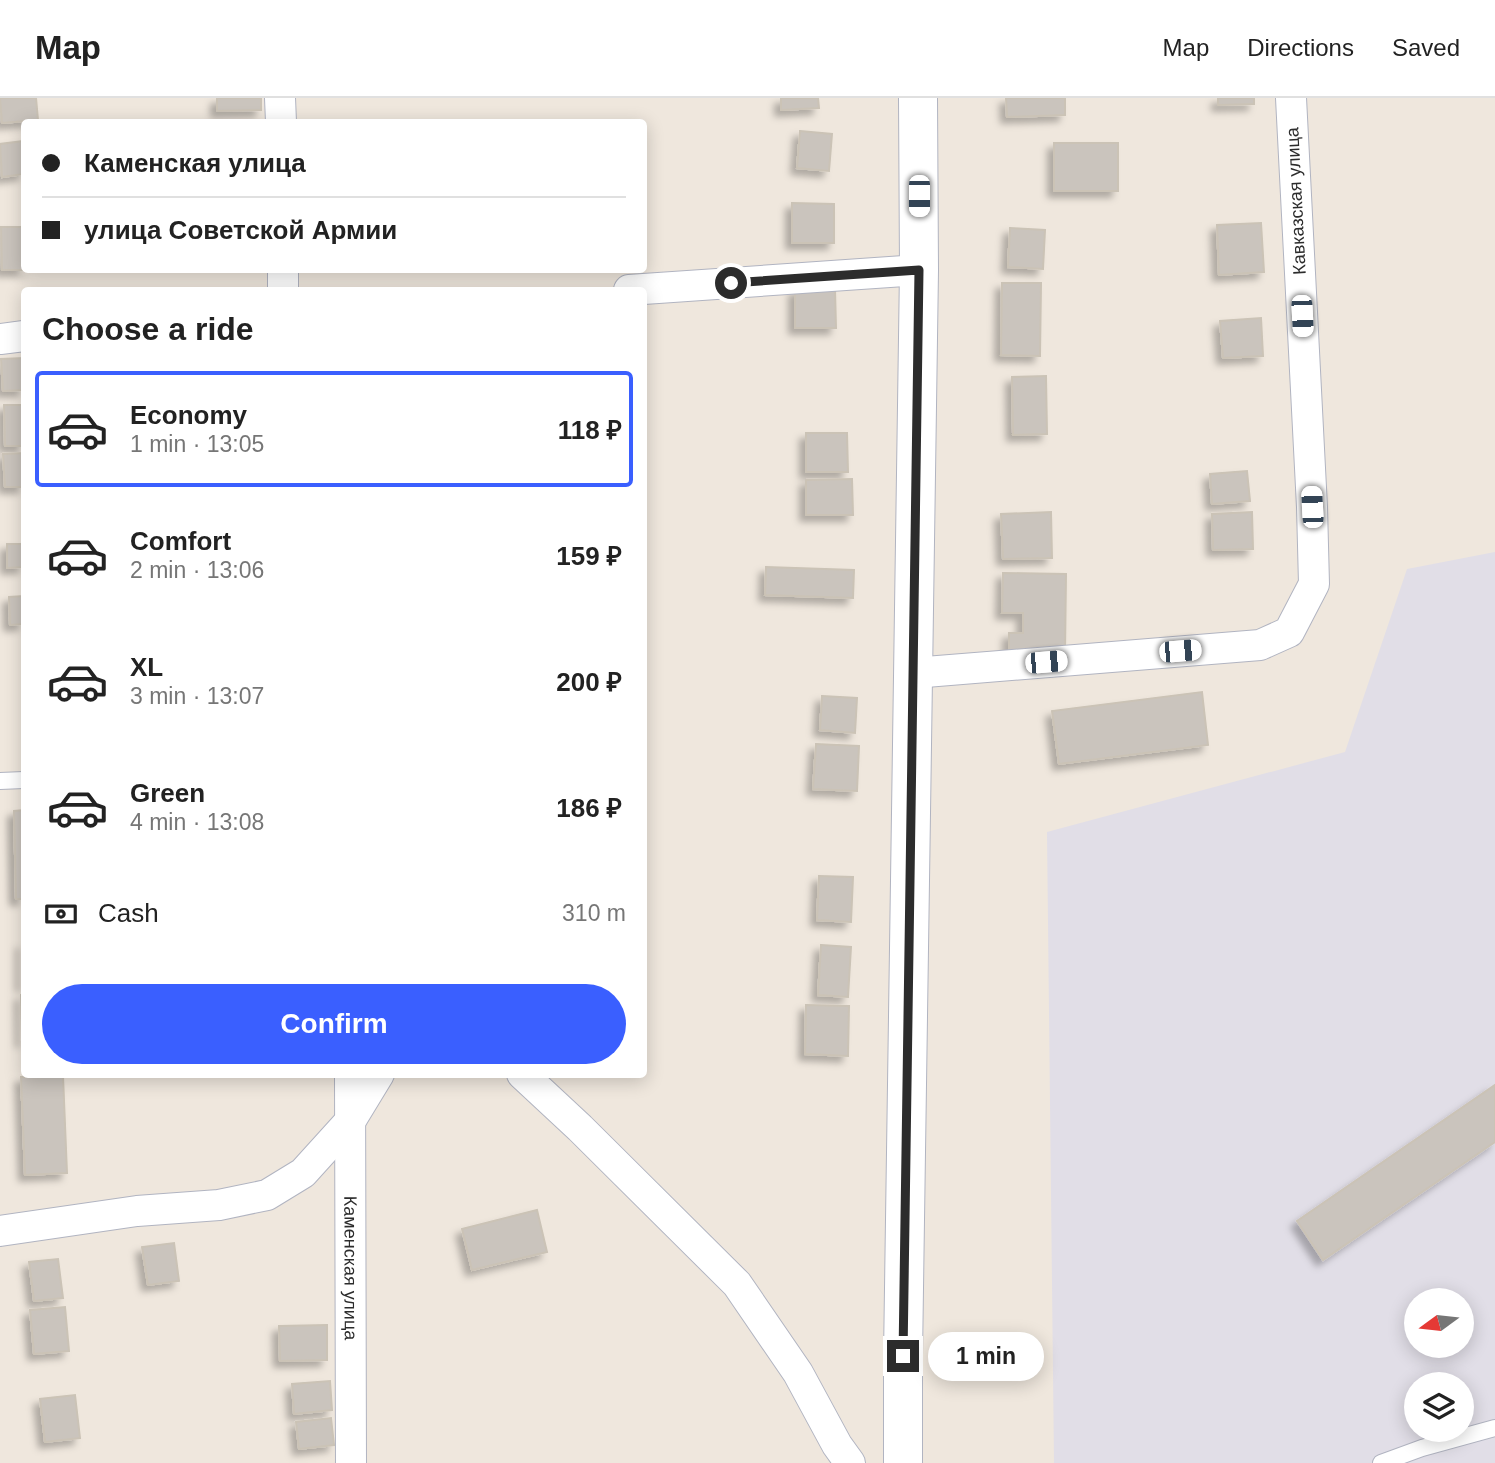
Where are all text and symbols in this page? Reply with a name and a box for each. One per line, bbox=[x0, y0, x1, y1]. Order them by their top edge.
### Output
text: Map bbox=[35, 29, 101, 66]
text: Map bbox=[1163, 34, 1209, 61]
text: Directions bbox=[1247, 34, 1354, 61]
text: Saved bbox=[1392, 34, 1460, 61]
street label: Кавказская улица bbox=[1282, 126, 1310, 275]
text: Каменская улица bbox=[84, 148, 306, 178]
car bbox=[909, 175, 930, 217]
text: улица Советской Армии bbox=[84, 215, 397, 245]
route start bbox=[715, 267, 747, 299]
car bbox=[1291, 294, 1314, 338]
text: Choose a ride bbox=[42, 311, 254, 347]
icon: car bbox=[46, 398, 109, 461]
text: Economy bbox=[130, 400, 247, 430]
text: 118 ₽ bbox=[558, 415, 622, 445]
text: 1 min · 13:05 bbox=[130, 431, 264, 457]
car bbox=[1301, 485, 1324, 529]
icon: car bbox=[46, 524, 109, 587]
text: Comfort bbox=[130, 526, 231, 556]
text: 159 ₽ bbox=[556, 541, 622, 571]
text: 2 min · 13:06 bbox=[130, 557, 264, 583]
car bbox=[1159, 639, 1202, 663]
icon: car bbox=[46, 650, 109, 713]
car bbox=[1025, 650, 1068, 674]
text: XL bbox=[130, 652, 163, 682]
text: 200 ₽ bbox=[556, 667, 622, 697]
text: 3 min · 13:07 bbox=[130, 683, 264, 709]
icon: car bbox=[46, 776, 109, 839]
text: Green bbox=[130, 778, 205, 808]
text: 186 ₽ bbox=[556, 793, 622, 823]
text: 4 min · 13:08 bbox=[130, 809, 264, 835]
icon: cash bbox=[42, 895, 80, 933]
text: Cash bbox=[98, 898, 159, 928]
text: 310 m bbox=[562, 900, 626, 926]
button: Confirm bbox=[42, 984, 626, 1064]
street label: Каменская улица bbox=[340, 1196, 361, 1341]
north arrow bbox=[1404, 1288, 1474, 1358]
map controls bbox=[1404, 1288, 1474, 1442]
callout: 1 min bbox=[928, 1332, 1043, 1380]
route end bbox=[887, 1340, 919, 1372]
text: 1 min bbox=[956, 1343, 1016, 1369]
button: layers bbox=[1404, 1372, 1474, 1442]

